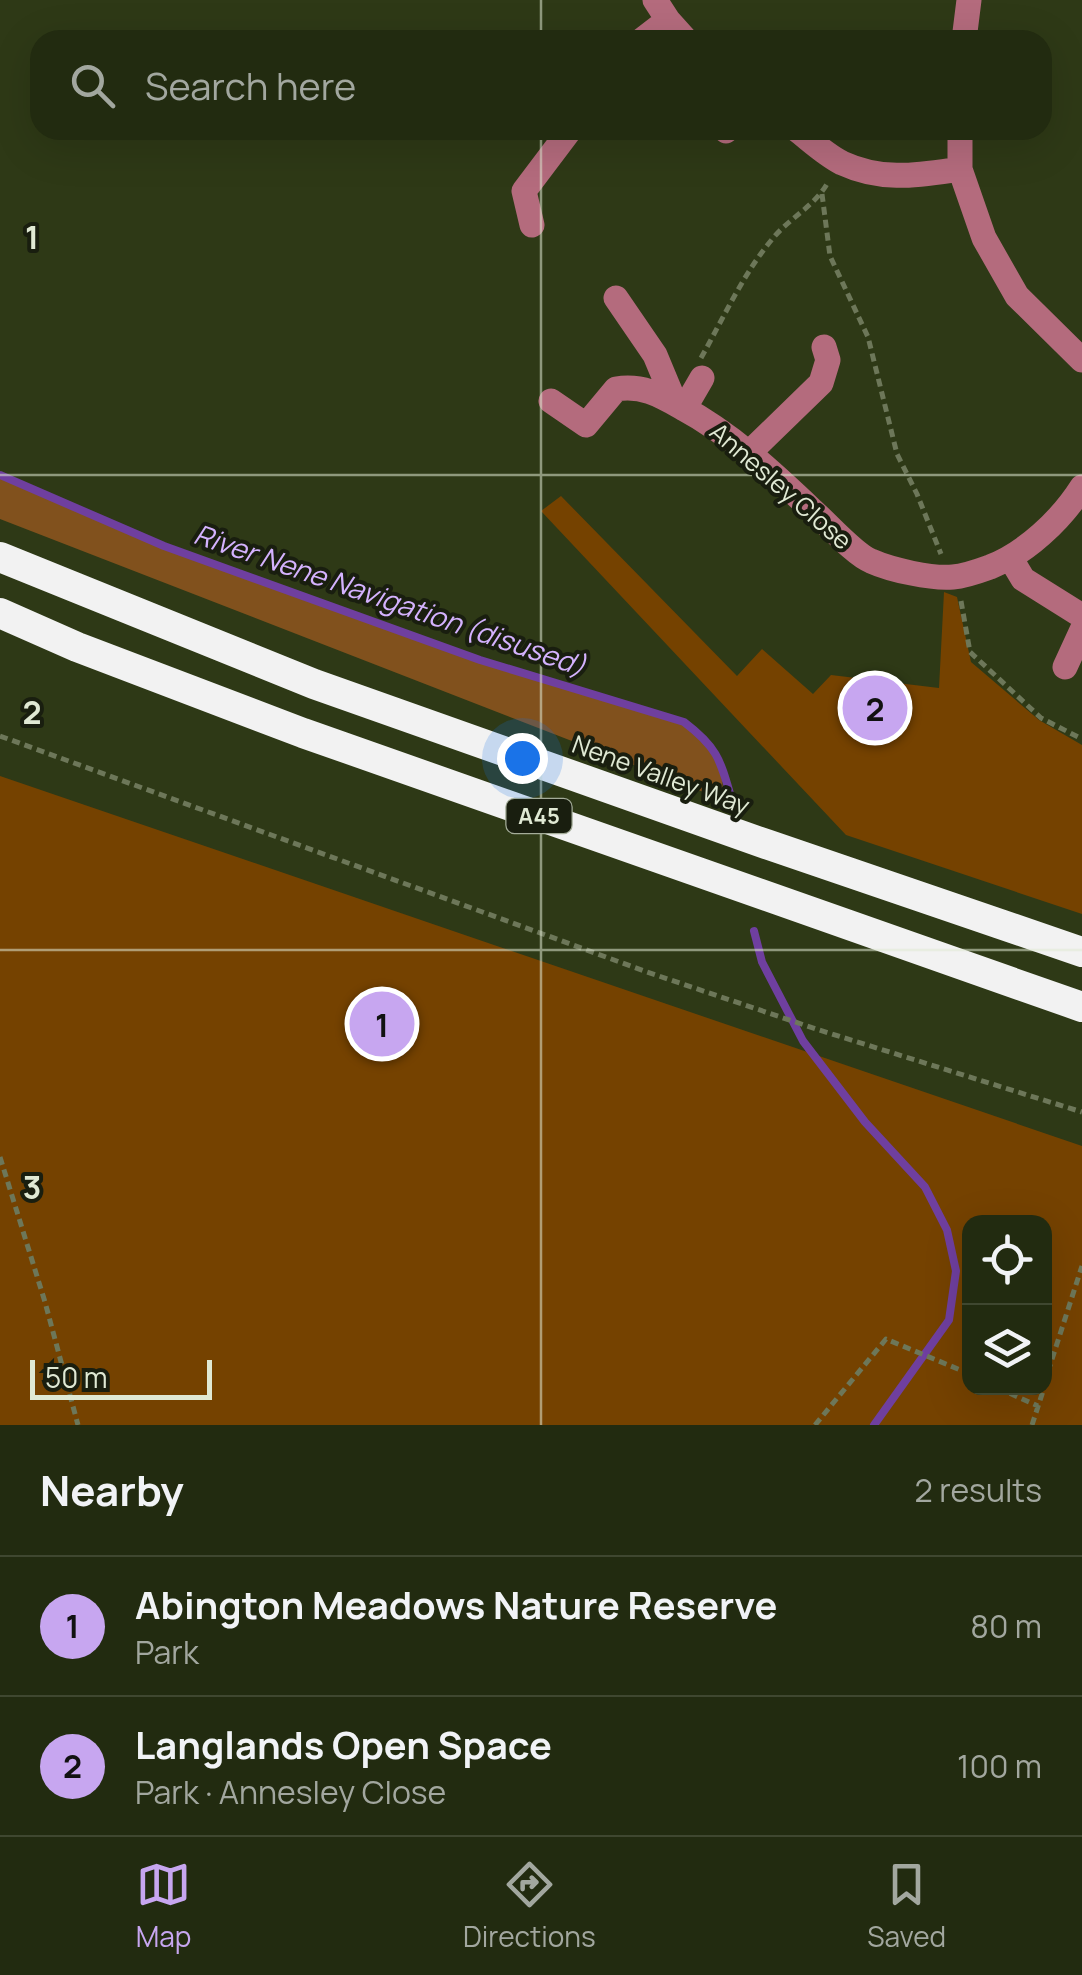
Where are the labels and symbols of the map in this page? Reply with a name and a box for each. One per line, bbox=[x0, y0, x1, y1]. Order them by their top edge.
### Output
text: 1 bbox=[25, 215, 39, 259]
street label: Annesley Close bbox=[703, 414, 860, 557]
water label: River Nene Navigation (disused) bbox=[189, 514, 591, 684]
pin: 2 bbox=[842, 670, 908, 746]
text: 2 bbox=[22, 690, 42, 734]
street label: Nene Valley Way bbox=[568, 726, 755, 823]
your location bbox=[497, 733, 548, 784]
road number: A45 bbox=[506, 799, 572, 833]
pin: 1 bbox=[350, 986, 414, 1062]
text: 3 bbox=[23, 1165, 41, 1209]
scale bar bbox=[30, 1355, 212, 1400]

